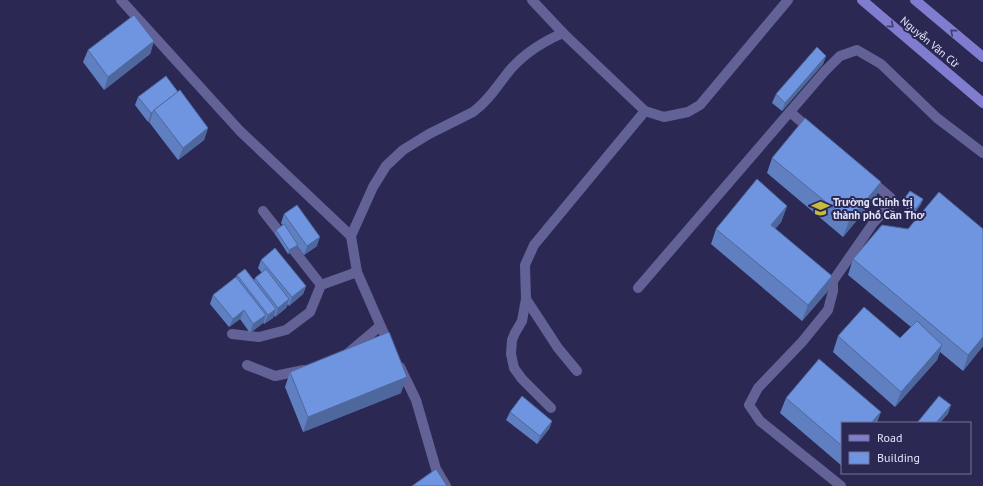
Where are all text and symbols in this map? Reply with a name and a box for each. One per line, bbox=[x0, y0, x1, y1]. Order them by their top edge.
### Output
street label: Nguyễn Văn Cừ bbox=[898, 13, 963, 71]
one-way arrow bbox=[887, 21, 894, 28]
one-way arrow bbox=[951, 30, 958, 37]
place label: Trường Chính trị thành phố Cần Thơ bbox=[833, 195, 924, 222]
school or university icon: Trường Chính trị thành phố Cần Thơ bbox=[810, 198, 830, 218]
legend bbox=[841, 422, 971, 474]
text: Road bbox=[877, 430, 902, 445]
text: Building bbox=[877, 450, 920, 465]

